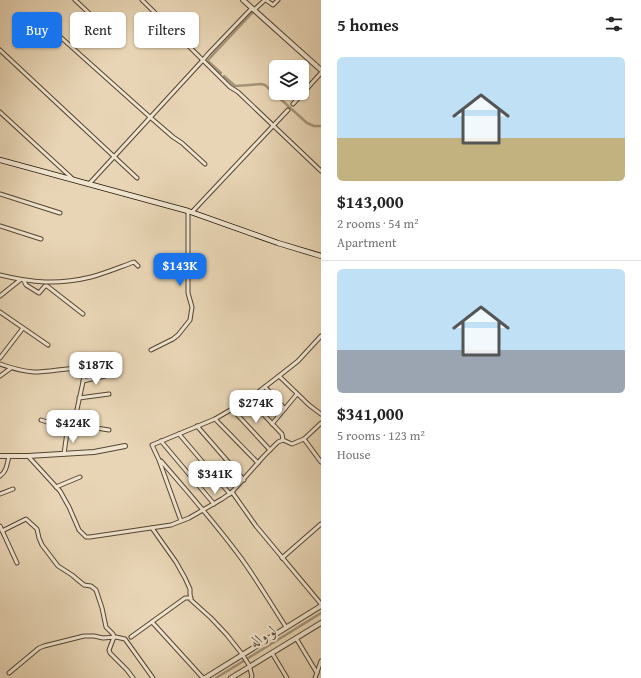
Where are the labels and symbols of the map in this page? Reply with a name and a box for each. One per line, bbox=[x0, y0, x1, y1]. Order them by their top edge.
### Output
pin: $143K bbox=[152, 253, 208, 287]
pin: $187K bbox=[68, 352, 124, 386]
pin: $274K bbox=[228, 390, 284, 424]
pin: $424K bbox=[45, 410, 101, 444]
pin: $341K bbox=[187, 461, 243, 495]
water label: لو واله bbox=[245, 619, 280, 652]

